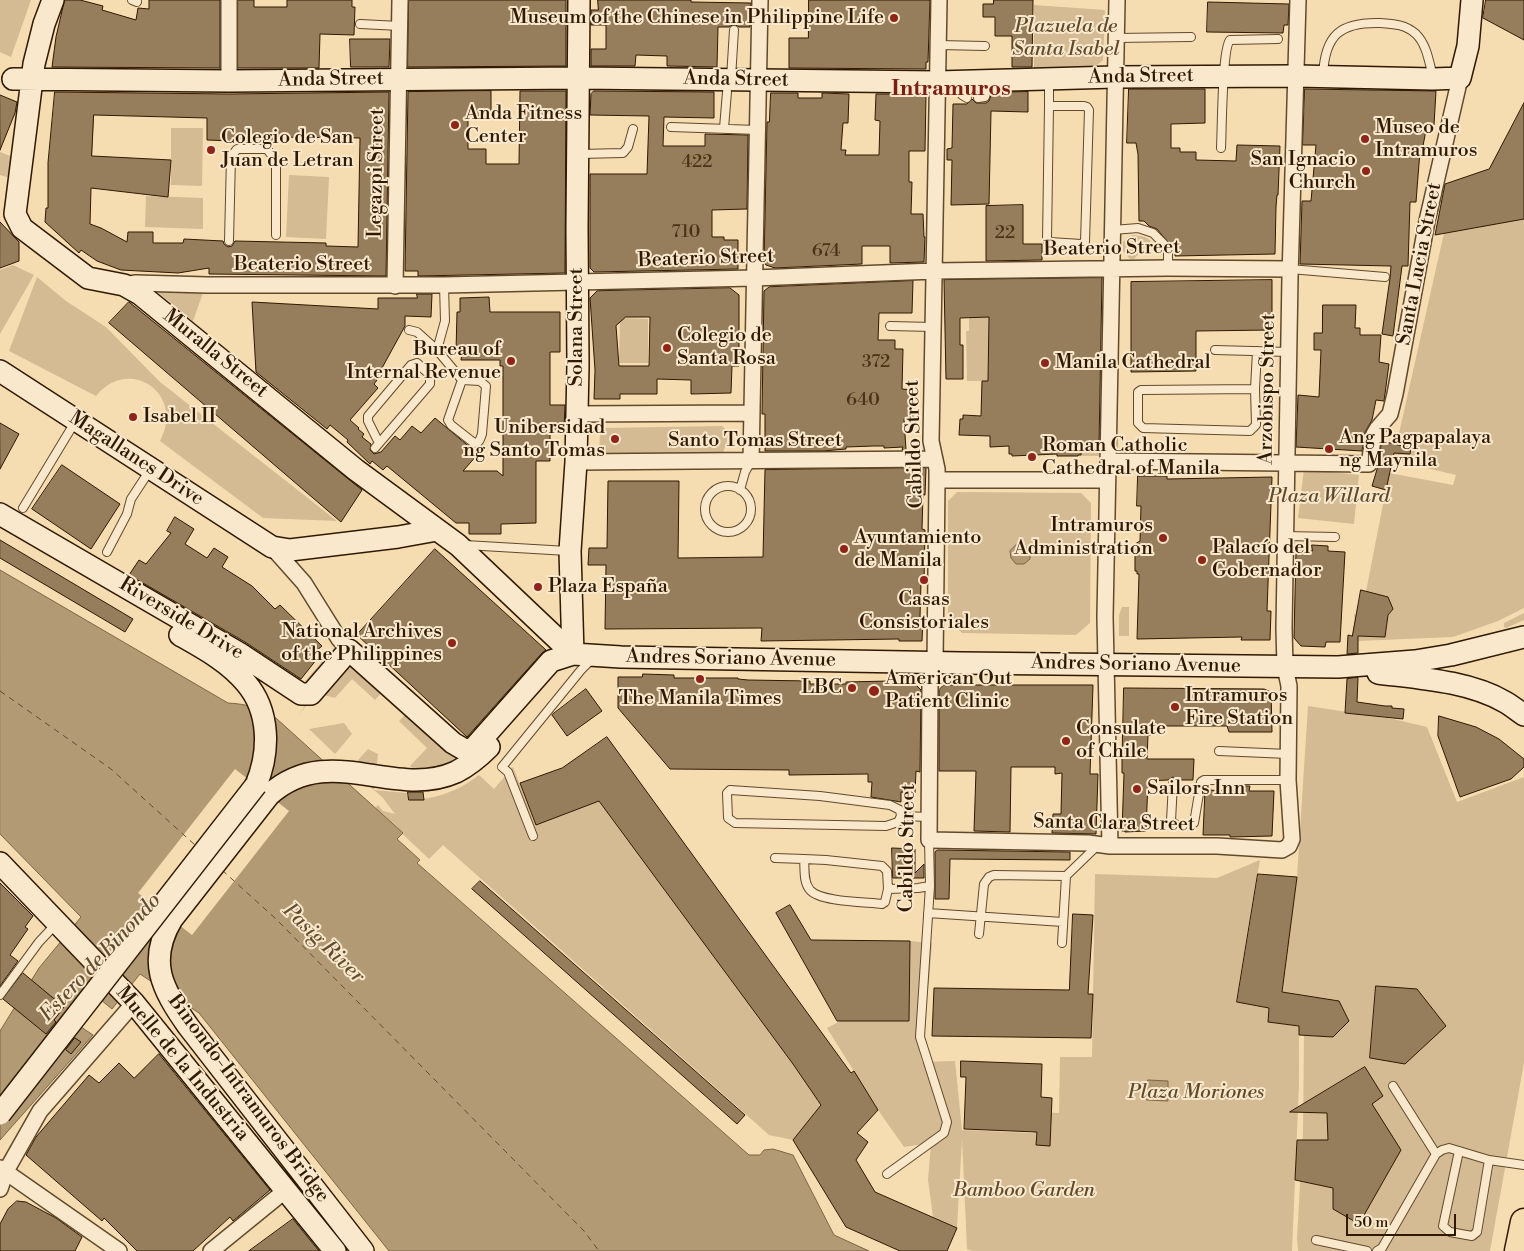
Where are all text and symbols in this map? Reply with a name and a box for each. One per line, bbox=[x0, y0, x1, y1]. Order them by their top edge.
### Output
place label: Museum of the Chinese in Philippine Life bbox=[510, 6, 884, 30]
marker: Museum of the Chinese in Philippine Life bbox=[888, 12, 900, 24]
park label: Plazuela de Santa Isabel bbox=[1012, 15, 1120, 62]
street label: Anda Street bbox=[1088, 64, 1194, 90]
street label: Anda Street bbox=[278, 67, 384, 93]
street label: Anda Street bbox=[683, 67, 789, 93]
district label: Intramuros bbox=[891, 77, 1011, 103]
place label: Anda Fitness Center bbox=[465, 102, 582, 149]
street label: Legazpi Street bbox=[364, 108, 390, 238]
place label: Museo de Intramuros bbox=[1375, 116, 1478, 163]
marker: Anda Fitness Center bbox=[449, 119, 461, 131]
place label: Colegio de San Juan de Letran bbox=[221, 126, 354, 173]
marker: Museo de Intramuros bbox=[1359, 133, 1371, 145]
marker: Colegio de San Juan de Letran bbox=[205, 144, 217, 156]
place label: San Ignacio Church bbox=[1250, 148, 1356, 195]
house number: 422 bbox=[681, 152, 713, 174]
marker: San Ignacio Church bbox=[1360, 165, 1372, 177]
street label: Santa Lucia Street bbox=[1392, 181, 1448, 347]
house number: 710 bbox=[672, 222, 700, 244]
house number: 22 bbox=[995, 223, 1015, 245]
street label: Beaterio Street bbox=[1043, 236, 1181, 262]
house number: 674 bbox=[812, 241, 840, 263]
street label: Beaterio Street bbox=[637, 245, 775, 273]
street label: Beaterio Street bbox=[234, 253, 370, 277]
street label: Solana Street bbox=[565, 267, 589, 387]
street label: Muralla Street bbox=[158, 304, 272, 404]
street label: Arzobispo Street bbox=[1255, 313, 1281, 465]
place label: Colegio de Santa Rosa bbox=[677, 324, 776, 371]
place label: Bureau of Internal Revenue bbox=[347, 338, 501, 385]
marker: Colegio de Santa Rosa bbox=[661, 342, 673, 354]
place label: Manila Cathedral bbox=[1055, 351, 1211, 375]
house number: 372 bbox=[862, 352, 890, 374]
marker: Bureau of Internal Revenue bbox=[505, 355, 517, 367]
marker: Manila Cathedral bbox=[1039, 357, 1051, 369]
street label: Cabildo Street bbox=[901, 379, 929, 509]
house number: 640 bbox=[846, 390, 880, 412]
place label: Isabel II bbox=[143, 405, 216, 429]
street label: Magallanes Drive bbox=[64, 406, 208, 512]
marker: Isabel II bbox=[127, 411, 139, 423]
place label: Unibersidad ng Santo Tomas bbox=[463, 416, 605, 463]
place label: Ang Pagpapalaya ng Maynila bbox=[1339, 426, 1491, 473]
street label: Santo Tomas Street bbox=[668, 429, 842, 453]
marker: Unibersidad ng Santo Tomas bbox=[609, 433, 621, 445]
place label: Roman Catholic Cathedral of Manila bbox=[1042, 434, 1220, 481]
marker: Ang Pagpapalaya ng Maynila bbox=[1323, 443, 1335, 455]
marker: Roman Catholic Cathedral of Manila bbox=[1026, 451, 1038, 463]
park label: Plaza Willard bbox=[1268, 485, 1390, 509]
place label: Intramuros Administration bbox=[1014, 514, 1153, 561]
place label: Ayuntamiento de Manila bbox=[854, 526, 981, 573]
marker: Intramuros Administration bbox=[1157, 532, 1169, 544]
place label: Palacío del Gobernador bbox=[1212, 536, 1322, 583]
marker: Ayuntamiento de Manila bbox=[838, 543, 850, 555]
marker: Palacío del Gobernador bbox=[1196, 554, 1208, 566]
street label: Riverside Drive bbox=[115, 572, 247, 666]
marker: Casas Consistoriales bbox=[918, 574, 930, 586]
place label: Plaza España bbox=[548, 575, 668, 599]
marker: Plaza España bbox=[532, 581, 544, 593]
place label: Casas Consistoriales bbox=[859, 588, 989, 635]
place label: National Archives of the Philippines bbox=[281, 620, 442, 667]
marker: National Archives of the Philippines bbox=[446, 637, 458, 649]
street label: Andres Soriano Avenue bbox=[626, 645, 836, 673]
street label: Andres Soriano Avenue bbox=[1031, 651, 1241, 679]
place label: American Out Patient Clinic bbox=[885, 667, 1012, 714]
marker: The Manila Times bbox=[694, 673, 706, 685]
place label: LBC bbox=[801, 676, 842, 700]
marker: LBC bbox=[846, 682, 858, 694]
marker: American Out Patient Clinic bbox=[867, 684, 881, 698]
place label: Intramuros Fire Station bbox=[1185, 684, 1293, 731]
place label: The Manila Times bbox=[618, 687, 782, 711]
marker: Intramuros Fire Station bbox=[1169, 701, 1181, 713]
place label: Consulate of Chile bbox=[1076, 717, 1166, 764]
marker: Consulate of Chile bbox=[1060, 735, 1072, 747]
place label: Sailors Inn bbox=[1147, 777, 1245, 801]
street label: Cabildo Street bbox=[895, 783, 921, 913]
marker: Sailors Inn bbox=[1131, 783, 1143, 795]
street label: Santa Clara Street bbox=[1033, 811, 1195, 837]
water label: Estero de Binondo bbox=[35, 889, 167, 1027]
water label: Pasig River bbox=[277, 899, 369, 989]
street label: Muelle de la Industria bbox=[110, 982, 254, 1146]
street label: Binondo-Intramuros Bridge bbox=[162, 990, 334, 1208]
park label: Plaza Moriones bbox=[1128, 1081, 1264, 1105]
park label: Bamboo Garden bbox=[953, 1179, 1095, 1203]
scale bar bbox=[1349, 1204, 1459, 1236]
text: 50 m bbox=[1354, 1213, 1388, 1232]

